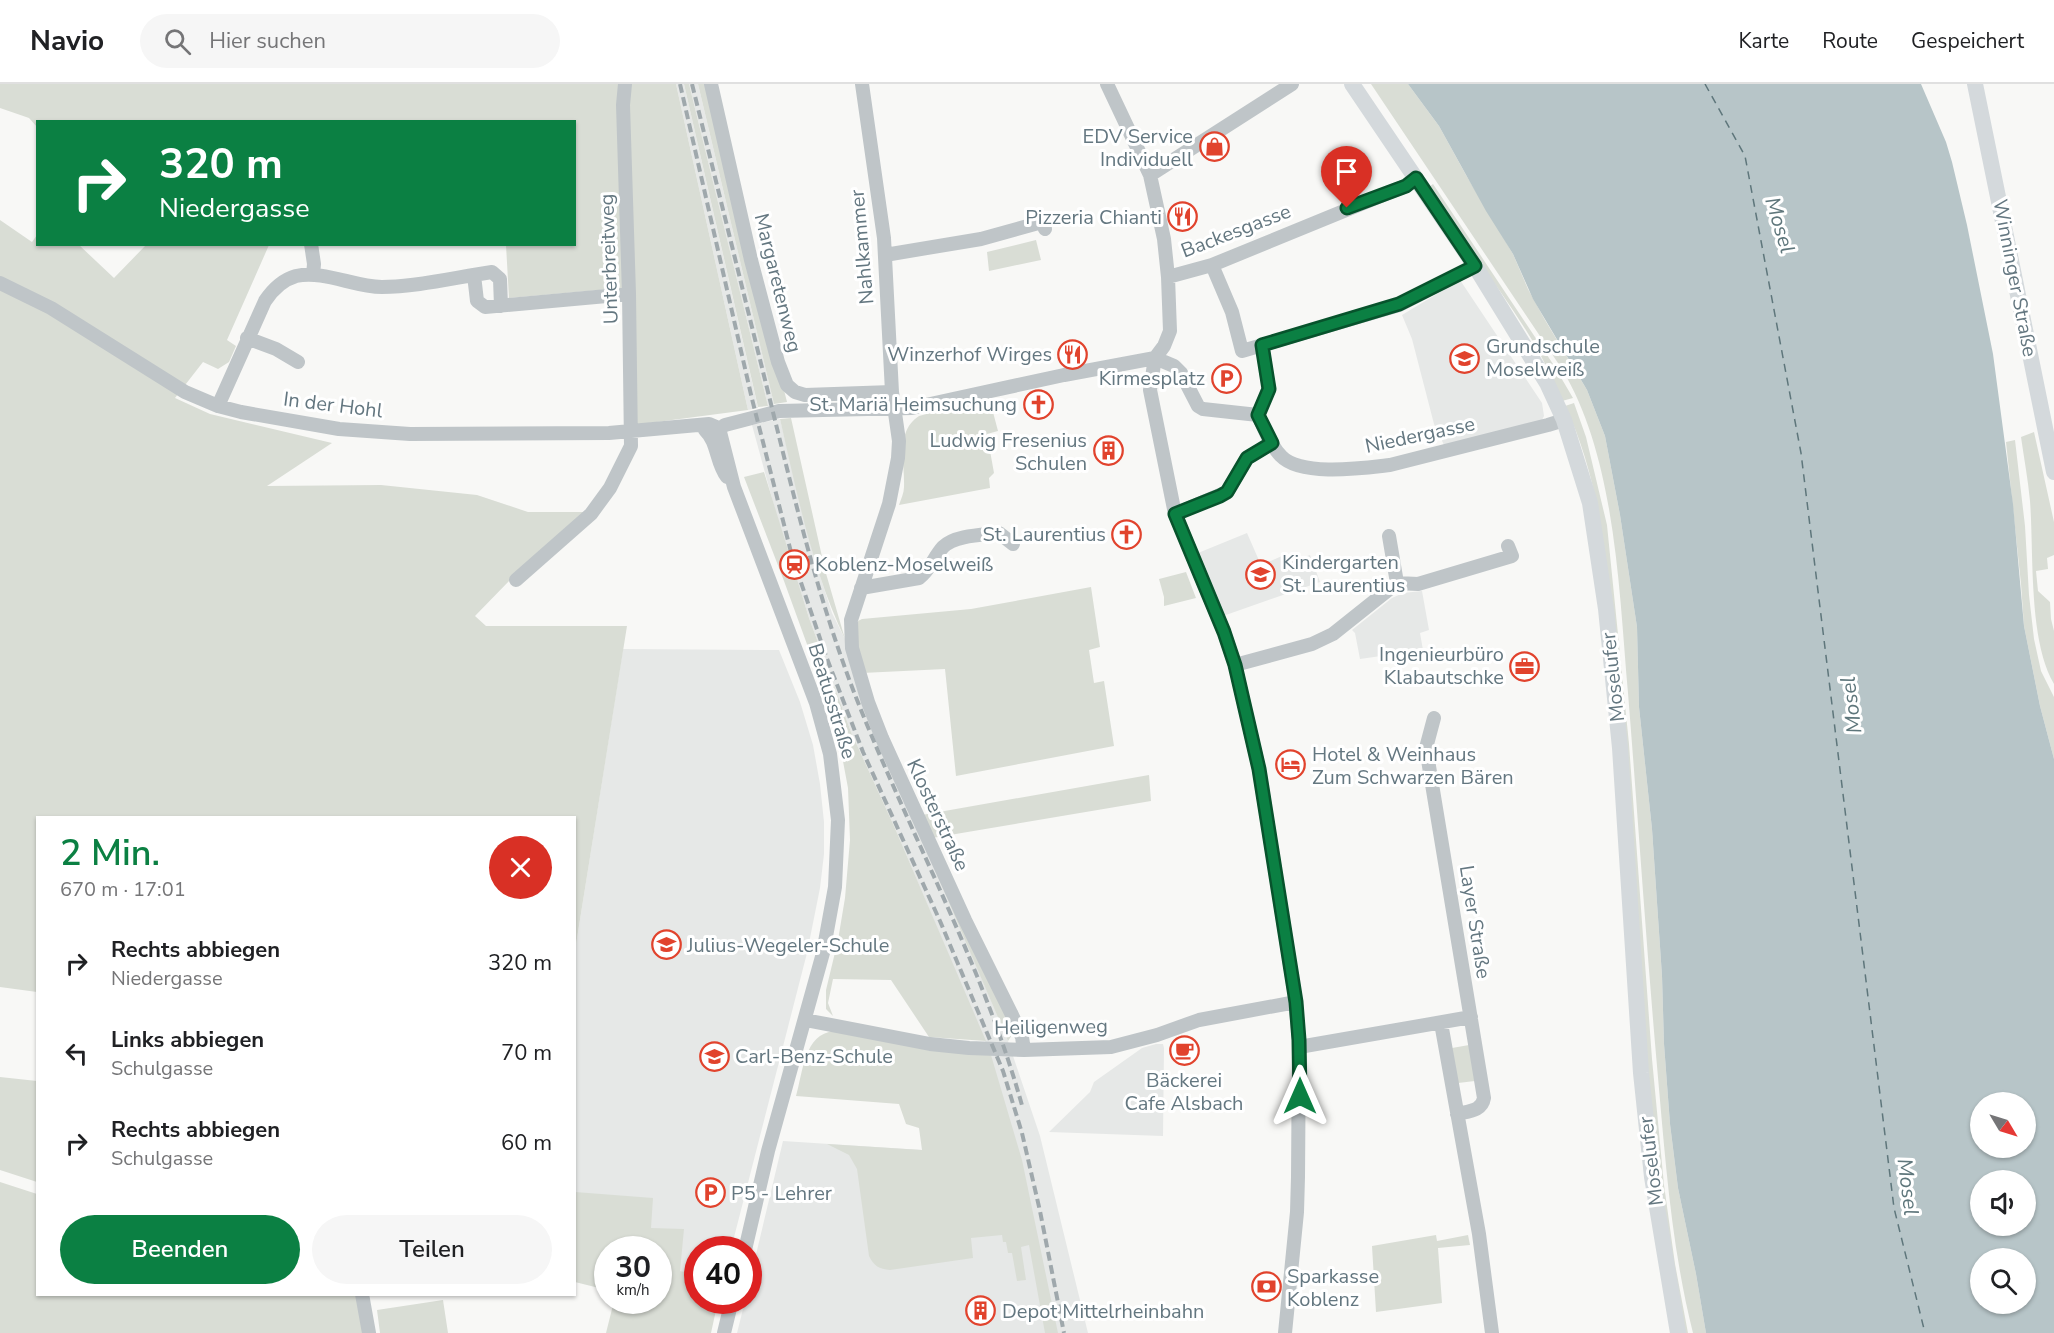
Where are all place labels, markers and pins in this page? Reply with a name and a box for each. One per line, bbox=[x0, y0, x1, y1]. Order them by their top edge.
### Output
place label: EDV Service Individuell bbox=[1083, 123, 1193, 173]
shop icon: EDV Service Individuell bbox=[1198, 131, 1230, 163]
pin bbox=[1321, 146, 1372, 208]
restaurant icon: Pizzeria Chianti bbox=[1167, 201, 1199, 233]
place label: Pizzeria Chianti bbox=[1025, 204, 1162, 231]
place label: Grundschule Moselweiß bbox=[1486, 333, 1600, 383]
restaurant icon: Winzerhof Wirges bbox=[1057, 338, 1089, 370]
place label: Winzerhof Wirges bbox=[887, 341, 1052, 368]
school or university icon: Grundschule Moselweiß bbox=[1449, 342, 1481, 374]
parking icon: Kirmesplatz bbox=[1210, 362, 1242, 394]
place label: Kirmesplatz bbox=[1099, 365, 1205, 392]
church icon: St. Mariä Heimsuchung bbox=[1022, 388, 1054, 420]
place label: St. Mariä Heimsuchung bbox=[809, 391, 1017, 418]
place label: Ludwig Fresenius Schulen bbox=[930, 427, 1087, 477]
building icon: Ludwig Fresenius Schulen bbox=[1092, 435, 1124, 467]
church icon: St. Laurentius bbox=[1111, 518, 1143, 550]
place label: St. Laurentius bbox=[983, 521, 1106, 548]
station icon: Koblenz-Moselweiß bbox=[778, 548, 810, 580]
place label: Kindergarten St. Laurentius bbox=[1282, 549, 1405, 599]
place label: Koblenz-Moselweiß bbox=[815, 551, 993, 578]
school or university icon: Kindergarten St. Laurentius bbox=[1245, 558, 1277, 590]
place label: Ingenieurbüro Klabautschke bbox=[1379, 641, 1504, 691]
office icon: Ingenieurbüro Klabautschke bbox=[1509, 650, 1541, 682]
place label: Hotel & Weinhaus Zum Schwarzen Bären bbox=[1312, 741, 1514, 791]
hotel icon: Hotel & Weinhaus Zum Schwarzen Bären bbox=[1275, 749, 1307, 781]
school or university icon: Julius-Wegeler-Schule bbox=[650, 929, 682, 961]
place label: Julius-Wegeler-Schule bbox=[686, 932, 889, 959]
cafe icon: Bäckerei Cafe Alsbach bbox=[1168, 1034, 1200, 1066]
school or university icon: Carl-Benz-Schule bbox=[698, 1040, 730, 1072]
place label: Carl-Benz-Schule bbox=[735, 1043, 893, 1070]
place label: Bäckerei Cafe Alsbach bbox=[1125, 1067, 1243, 1117]
parking icon: P5 - Lehrer bbox=[694, 1177, 726, 1209]
place label: P5 - Lehrer bbox=[731, 1180, 832, 1207]
place label: Sparkasse Koblenz bbox=[1287, 1263, 1379, 1313]
bank icon: Sparkasse Koblenz bbox=[1250, 1271, 1282, 1303]
building icon: Depot Mittelrheinbahn bbox=[965, 1295, 997, 1327]
place label: Depot Mittelrheinbahn bbox=[1002, 1298, 1204, 1325]

